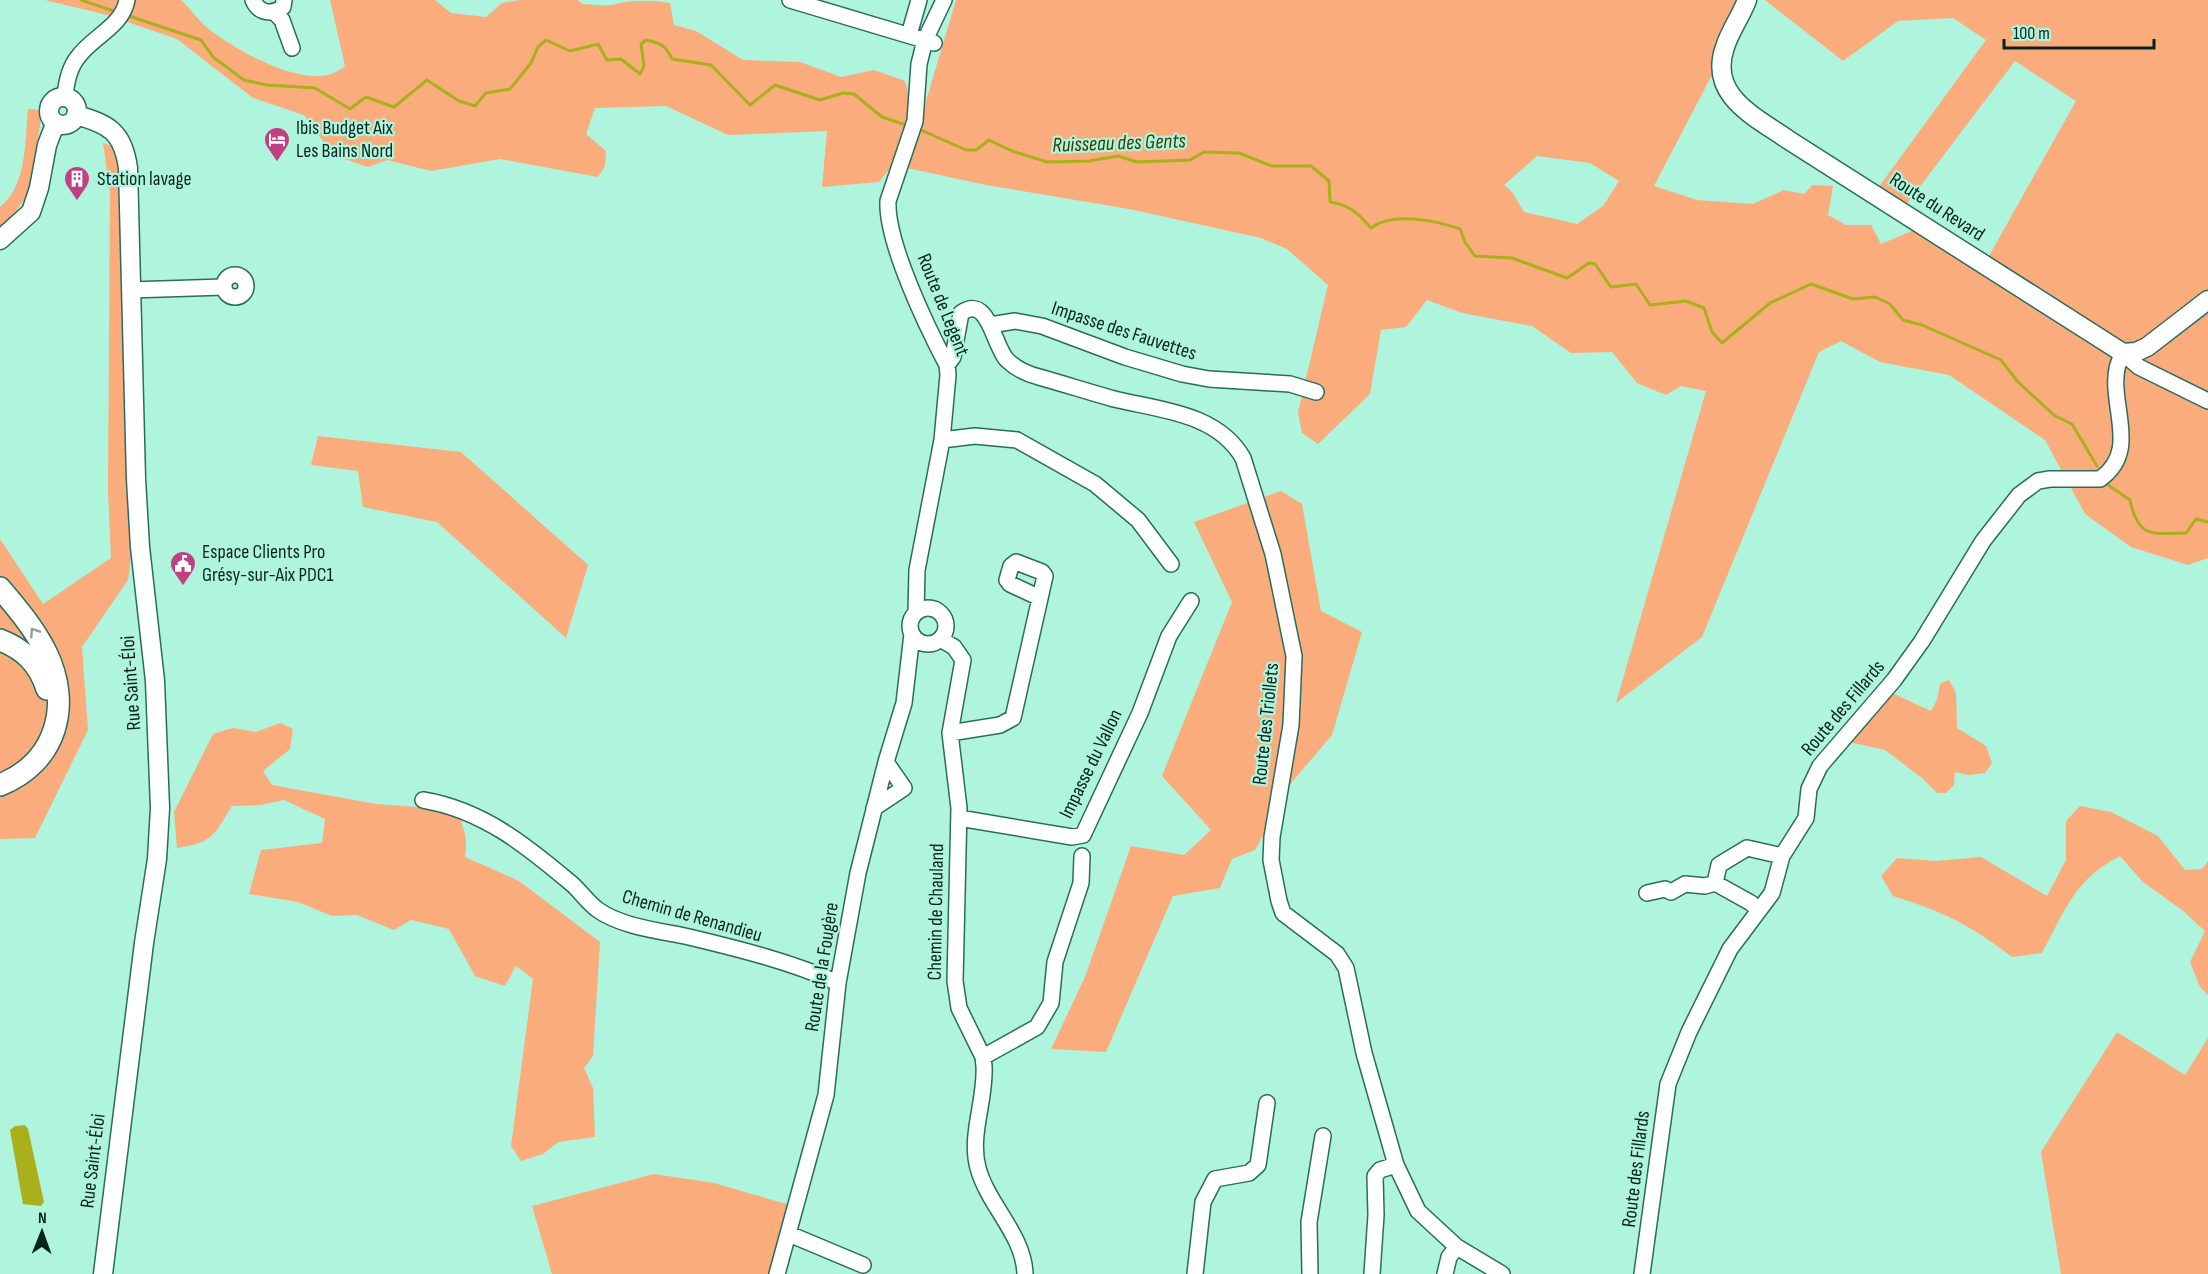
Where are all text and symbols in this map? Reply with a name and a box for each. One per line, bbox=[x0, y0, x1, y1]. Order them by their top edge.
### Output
scale bar bbox=[2004, 12, 2154, 50]
text: 100 m bbox=[2013, 23, 2050, 44]
place label: Ibis Budget Aix Les Bains Nord bbox=[296, 116, 393, 163]
hotel icon: Ibis Budget Aix Les Bains Nord bbox=[262, 125, 292, 163]
water label: Ruisseau des Gents bbox=[1052, 128, 1187, 158]
building icon: Station lavage bbox=[62, 164, 92, 202]
place label: Station lavage bbox=[97, 167, 191, 191]
street label: Route du Revard bbox=[1885, 167, 1989, 247]
street label: Route de Legent bbox=[912, 250, 974, 360]
street label: Impasse des Fauvettes bbox=[1048, 296, 1200, 366]
place label: Espace Clients Pro Grésy-sur-Aix PDC1 bbox=[202, 540, 334, 587]
public building icon: Espace Clients Pro Grésy-sur-Aix PDC1 bbox=[168, 549, 198, 587]
one-way arrow bbox=[30, 628, 42, 638]
street label: Rue Saint-Éloi bbox=[116, 635, 146, 731]
street label: Route des Fillards bbox=[1796, 655, 1890, 761]
street label: Route des Triollets bbox=[1248, 662, 1284, 786]
street label: Impasse du Vallon bbox=[1054, 706, 1128, 822]
street label: Chemin de Chauland bbox=[923, 843, 949, 981]
street label: Chemin de Renandieu bbox=[619, 885, 765, 947]
street label: Route de la Fougère bbox=[800, 901, 844, 1033]
street label: Route des Fillards bbox=[1617, 1109, 1655, 1229]
street label: Rue Saint-Éloi bbox=[75, 1112, 111, 1210]
north arrow bbox=[12, 1202, 72, 1262]
text: N bbox=[38, 1209, 47, 1228]

